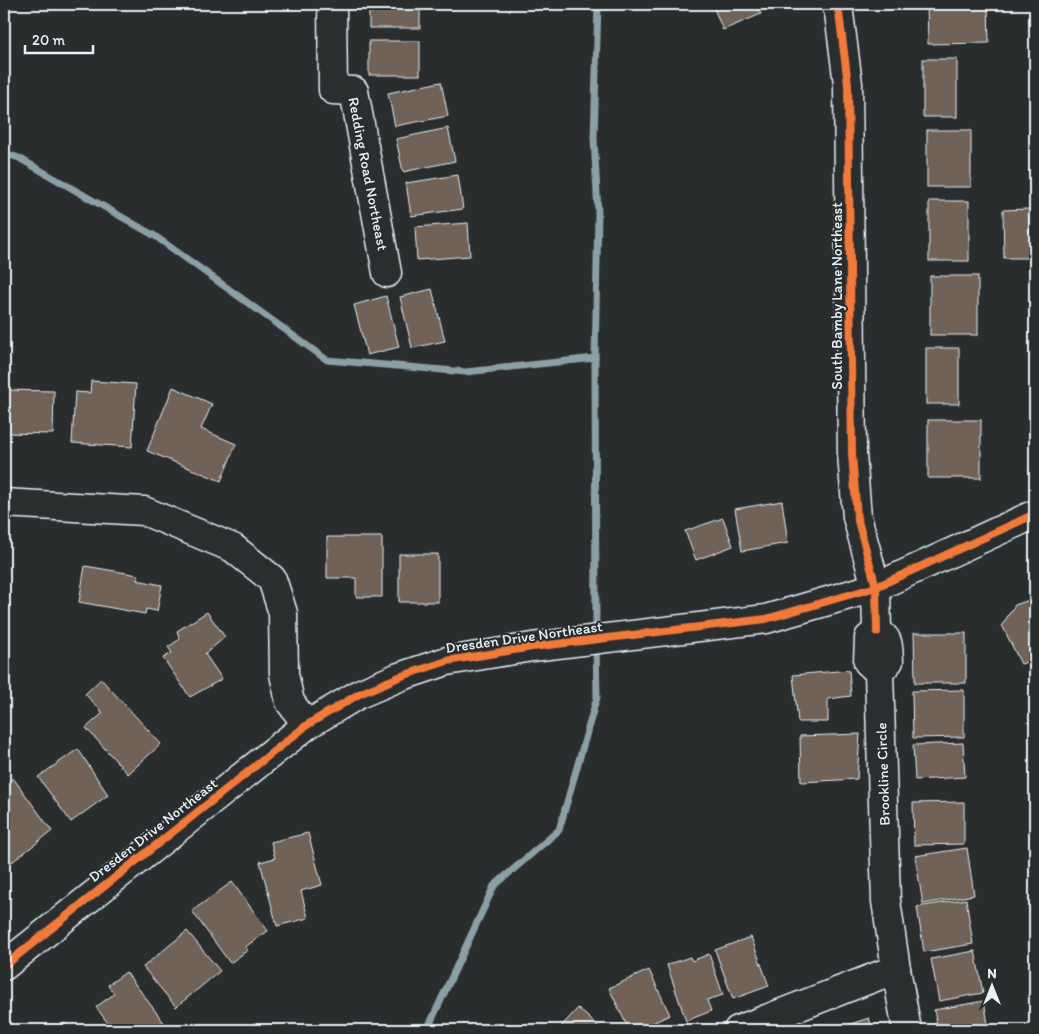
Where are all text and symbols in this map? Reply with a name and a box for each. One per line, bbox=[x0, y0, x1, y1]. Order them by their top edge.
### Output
scale bar bbox=[25, 22, 92, 54]
text: 20 m bbox=[32, 31, 66, 49]
street label: Redding Road Northeast bbox=[344, 96, 392, 253]
street label: South Bamby Lane Northeast bbox=[828, 202, 846, 390]
street label: Dresden Drive Northeast bbox=[444, 617, 604, 657]
street label: Brookline Circle bbox=[872, 722, 894, 826]
street label: Dresden Drive Northeast bbox=[85, 774, 221, 886]
north arrow bbox=[966, 962, 1016, 1012]
text: N bbox=[987, 965, 997, 982]

